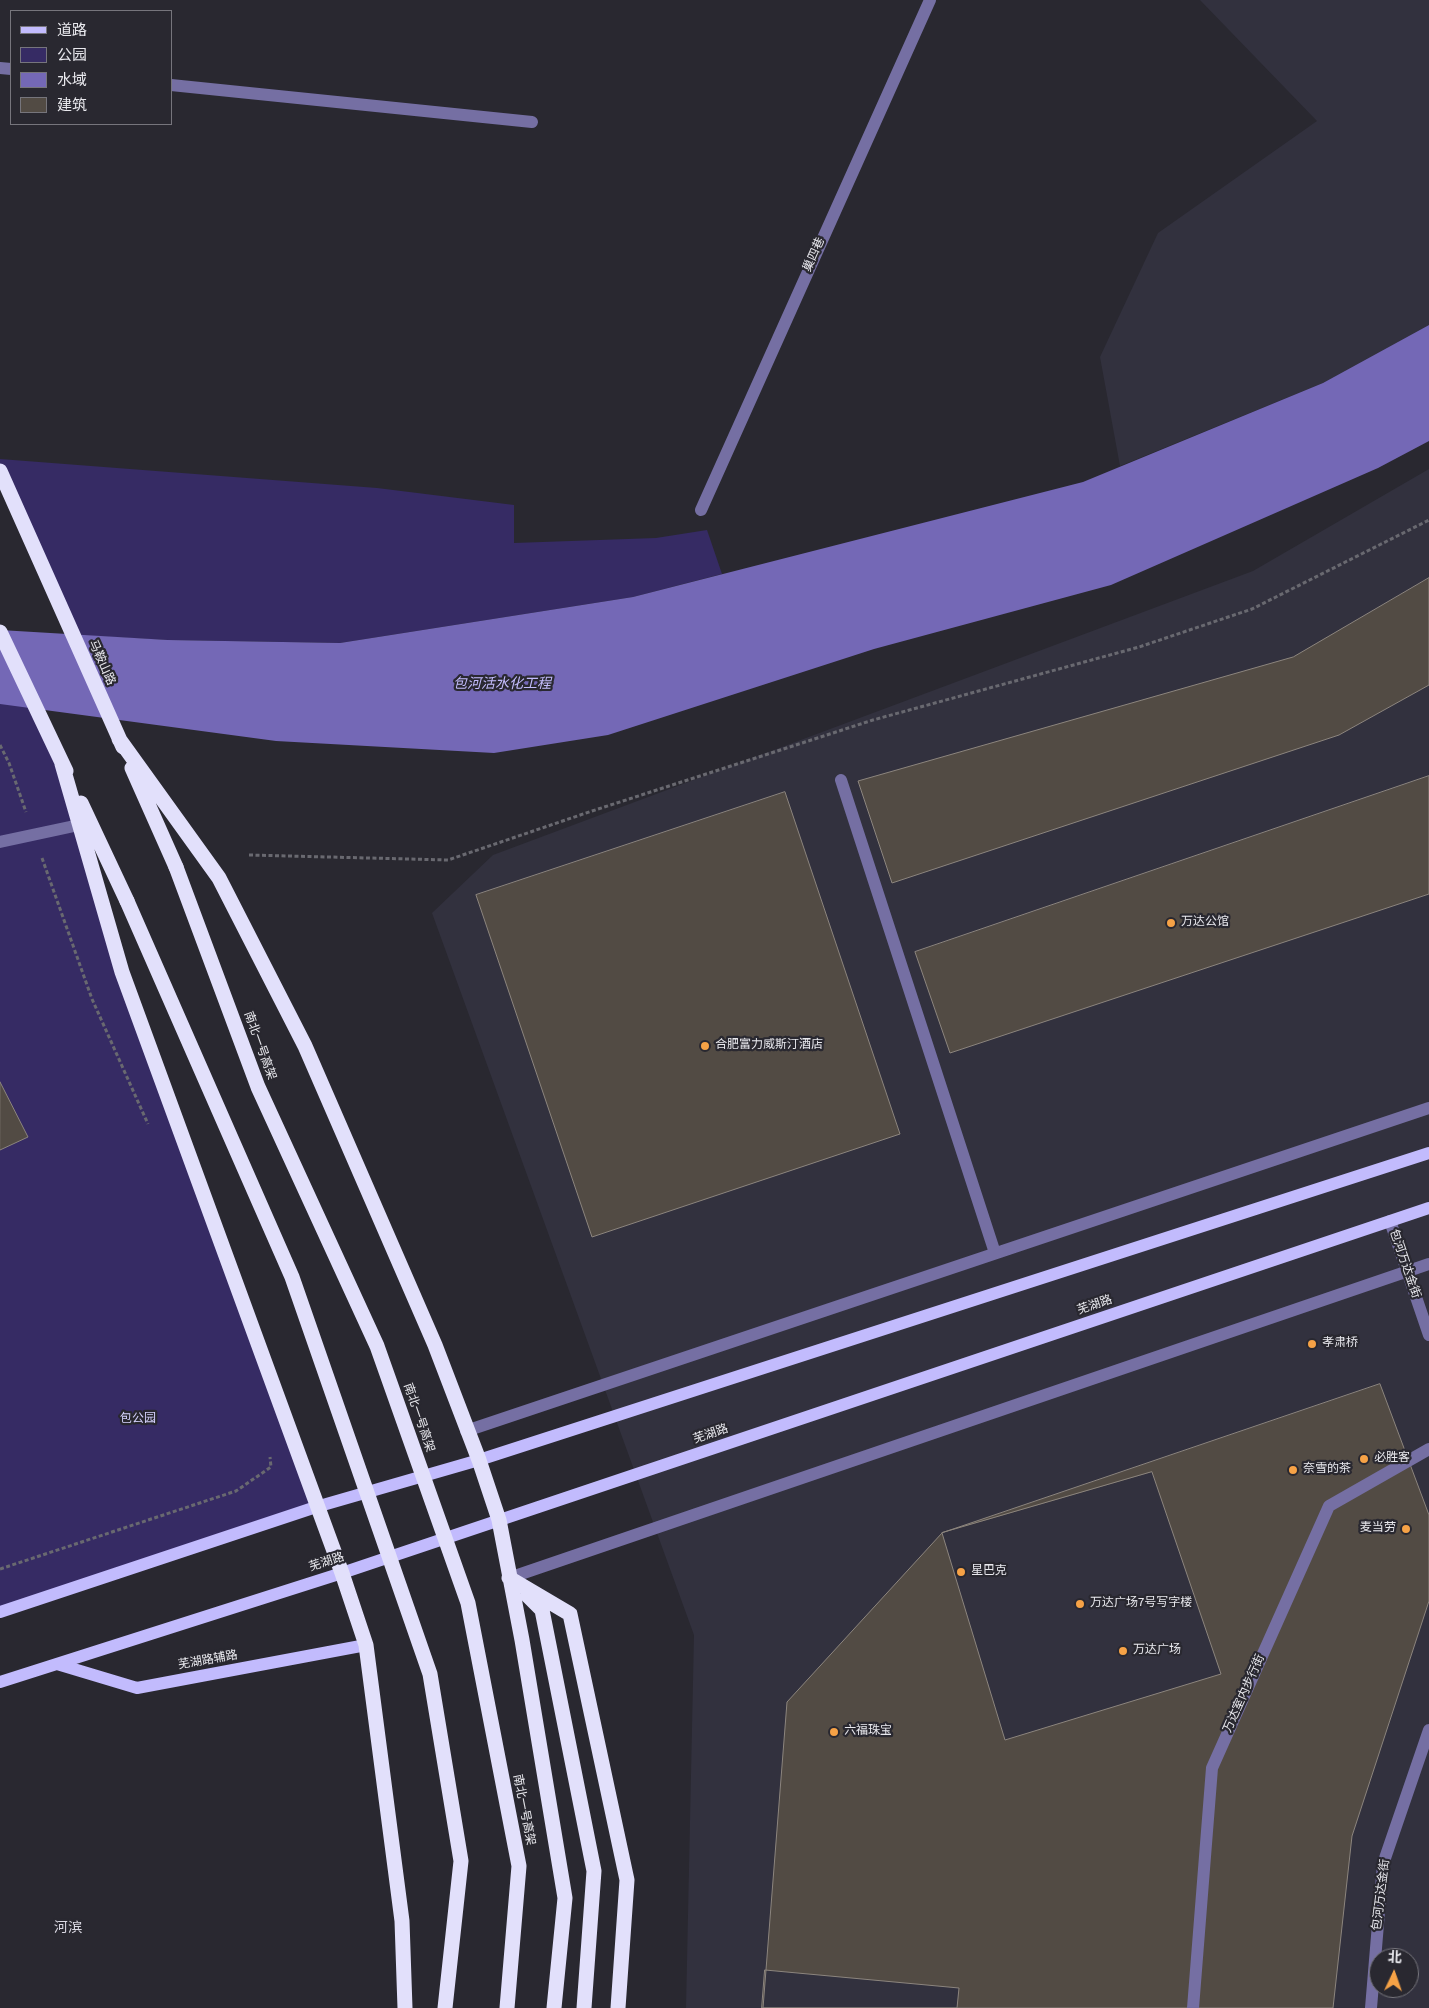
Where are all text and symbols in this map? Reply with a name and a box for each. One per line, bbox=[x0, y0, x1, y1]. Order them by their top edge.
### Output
legend bbox=[10, 10, 172, 125]
text: 道路 bbox=[57, 22, 87, 41]
text: 公园 bbox=[57, 47, 87, 66]
text: 水域 bbox=[57, 72, 87, 91]
text: 建筑 bbox=[57, 97, 87, 116]
street label: 巢四巷 bbox=[801, 236, 829, 274]
street label: 马鞍山路 bbox=[85, 638, 117, 688]
water label: 包河活水化工程 bbox=[453, 677, 551, 693]
place label: 万达公馆 bbox=[1181, 916, 1229, 930]
marker: 万达公馆 bbox=[1165, 917, 1177, 929]
street label: 南北一号高架 bbox=[240, 1010, 278, 1082]
place label: 合肥富力威斯汀酒店 bbox=[715, 1039, 823, 1053]
marker: 合肥富力威斯汀酒店 bbox=[699, 1040, 711, 1052]
street label: 包河万达金街 bbox=[1385, 1228, 1423, 1300]
street label: 芜湖路 bbox=[1076, 1293, 1114, 1319]
place label: 孝肃桥 bbox=[1322, 1337, 1358, 1351]
marker: 孝肃桥 bbox=[1306, 1338, 1318, 1350]
street label: 南北一号高架 bbox=[399, 1382, 437, 1454]
park label: 包公园 bbox=[120, 1413, 156, 1427]
street label: 芜湖路 bbox=[692, 1422, 730, 1448]
place label: 必胜客 bbox=[1374, 1452, 1410, 1466]
marker: 必胜客 bbox=[1358, 1453, 1370, 1465]
place label: 奈雪的茶 bbox=[1303, 1463, 1351, 1477]
marker: 奈雪的茶 bbox=[1287, 1464, 1299, 1476]
place label: 麦当劳 bbox=[1360, 1522, 1396, 1536]
marker: 麦当劳 bbox=[1400, 1523, 1412, 1535]
street label: 芜湖路 bbox=[308, 1551, 346, 1575]
place label: 星巴克 bbox=[971, 1565, 1007, 1579]
marker: 星巴克 bbox=[955, 1566, 967, 1578]
place label: 万达广场7号写字楼 bbox=[1090, 1597, 1192, 1611]
marker: 万达广场7号写字楼 bbox=[1074, 1598, 1086, 1610]
place label: 万达广场 bbox=[1133, 1644, 1181, 1658]
marker: 万达广场 bbox=[1117, 1645, 1129, 1657]
street label: 芜湖路辅路 bbox=[177, 1649, 239, 1673]
street label: 万达室内步行街 bbox=[1221, 1653, 1269, 1735]
place label: 六福珠宝 bbox=[844, 1725, 892, 1739]
marker: 六福珠宝 bbox=[828, 1726, 840, 1738]
street label: 南北一号高架 bbox=[509, 1773, 537, 1847]
street label: 包河万达金街 bbox=[1370, 1858, 1394, 1932]
district label: 河滨 bbox=[54, 1921, 82, 1937]
north arrow bbox=[1369, 1948, 1419, 1998]
text: 北 bbox=[1387, 1950, 1402, 1967]

